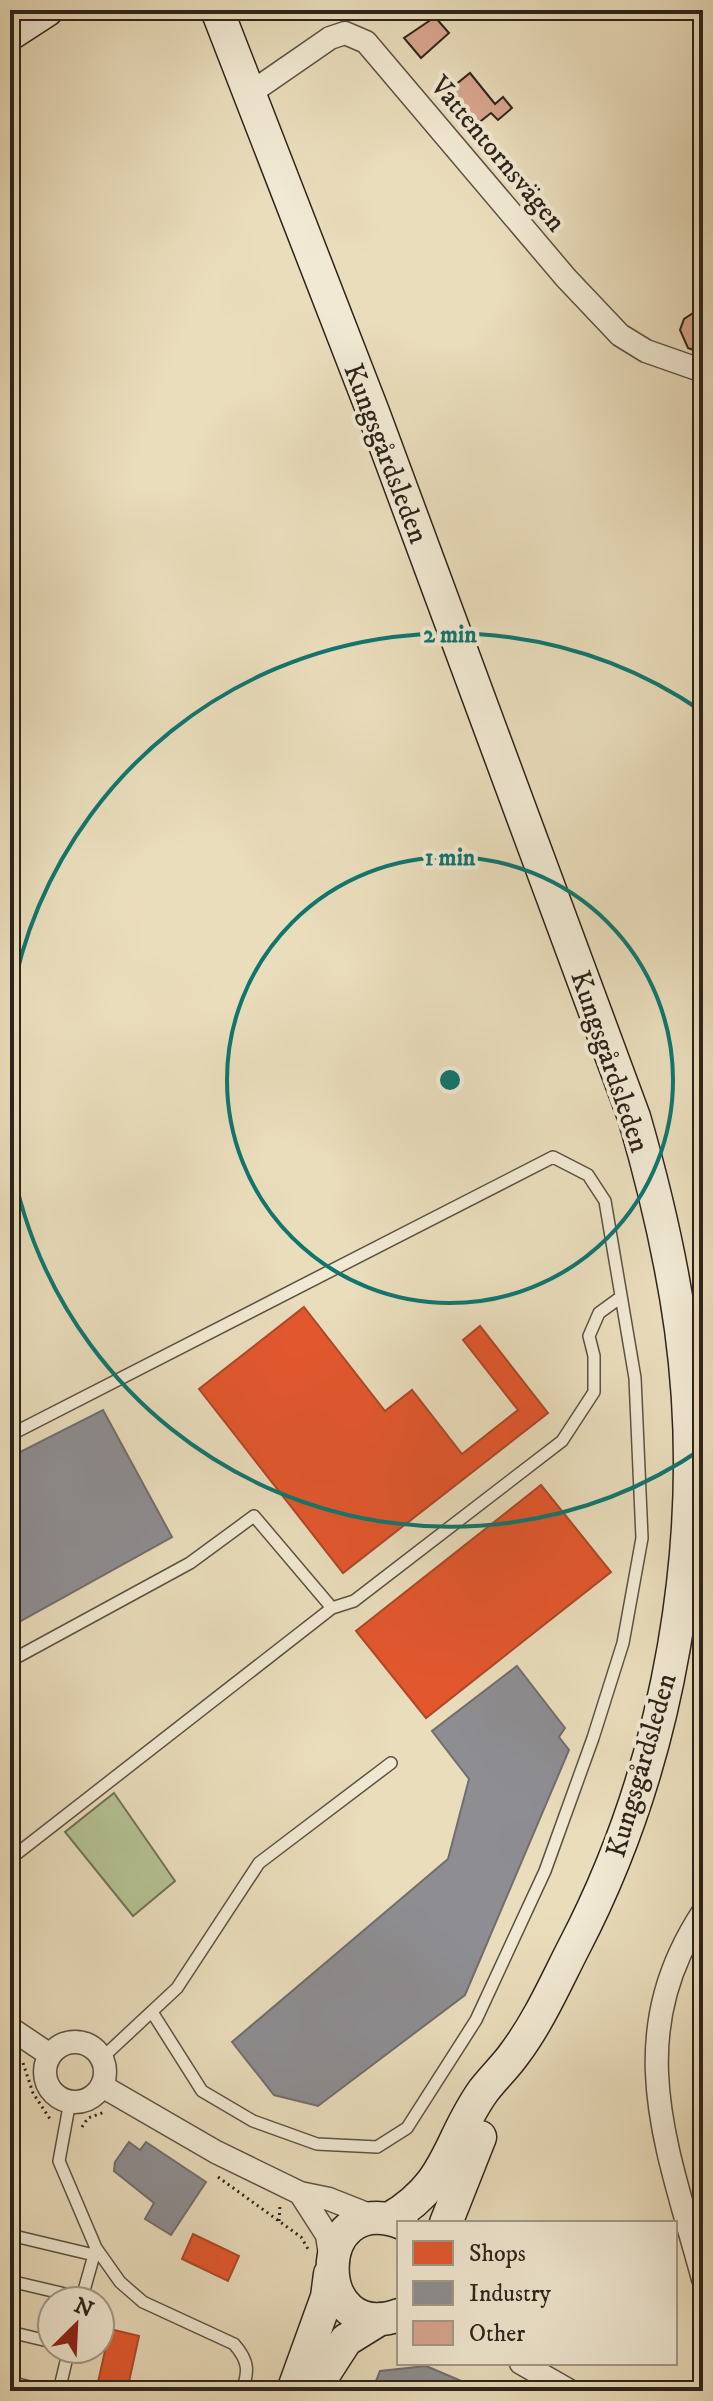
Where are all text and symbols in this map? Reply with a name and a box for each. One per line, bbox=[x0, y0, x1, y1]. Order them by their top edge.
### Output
street label: Vattentornsvägen bbox=[422, 68, 573, 239]
street label: Kungsgårdsleden bbox=[335, 359, 436, 549]
text: 2 min bbox=[423, 620, 477, 650]
text: 1 min bbox=[425, 843, 476, 873]
street label: Kungsgårdsleden bbox=[562, 966, 657, 1157]
centre of rings bbox=[436, 1066, 464, 1094]
street label: Kungsgårdsleden bbox=[598, 1669, 685, 1861]
legend bbox=[397, 2221, 677, 2365]
text: Shops bbox=[469, 2239, 526, 2269]
text: Industry bbox=[469, 2279, 552, 2309]
north arrow bbox=[36, 2285, 116, 2365]
text: N bbox=[70, 2292, 97, 2324]
text: Other bbox=[469, 2319, 525, 2349]

